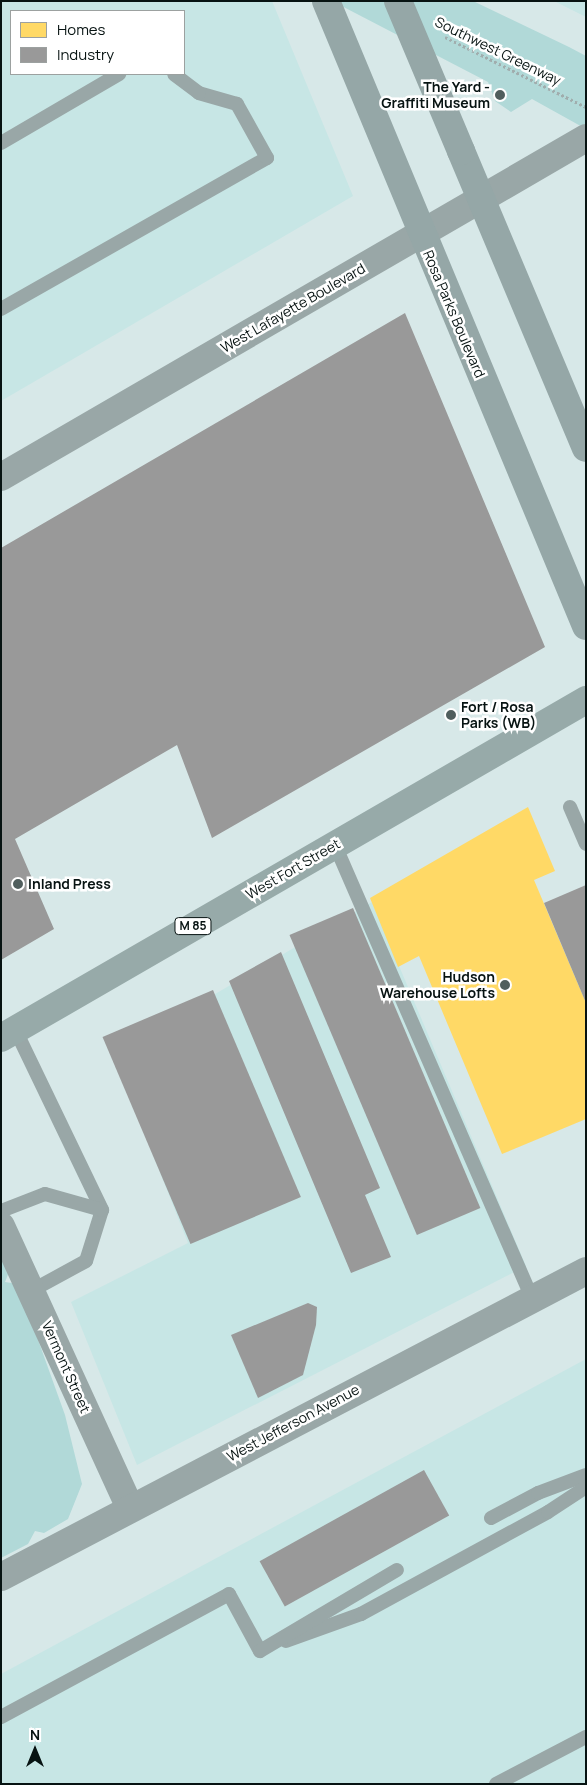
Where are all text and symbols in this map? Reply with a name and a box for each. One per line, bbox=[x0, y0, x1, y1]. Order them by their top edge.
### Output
legend bbox=[10, 10, 185, 75]
street label: Southwest Greenway bbox=[432, 13, 564, 89]
text: Homes bbox=[57, 19, 105, 40]
text: Industry bbox=[57, 44, 114, 65]
place label: The Yard - Graffiti Museum bbox=[381, 79, 490, 111]
marker: The Yard - Graffiti Museum bbox=[494, 89, 506, 101]
street label: Rosa Parks Boulevard bbox=[420, 248, 488, 380]
street label: West Lafayette Boulevard bbox=[218, 260, 368, 356]
place label: Fort / Rosa Parks (WB) bbox=[461, 699, 536, 732]
marker: Fort / Rosa Parks (WB) bbox=[445, 709, 457, 721]
street label: West Fort Street bbox=[243, 835, 343, 903]
place label: Inland Press bbox=[28, 876, 111, 892]
marker: Inland Press bbox=[12, 878, 24, 890]
road number: M 85 bbox=[174, 916, 212, 936]
place label: Hudson Warehouse Lofts bbox=[380, 969, 495, 1002]
marker: Hudson Warehouse Lofts bbox=[499, 979, 511, 991]
street label: Vermont Street bbox=[38, 1318, 94, 1416]
street label: West Jefferson Avenue bbox=[224, 1381, 362, 1465]
north arrow bbox=[10, 1725, 60, 1775]
text: N bbox=[30, 1725, 40, 1744]

